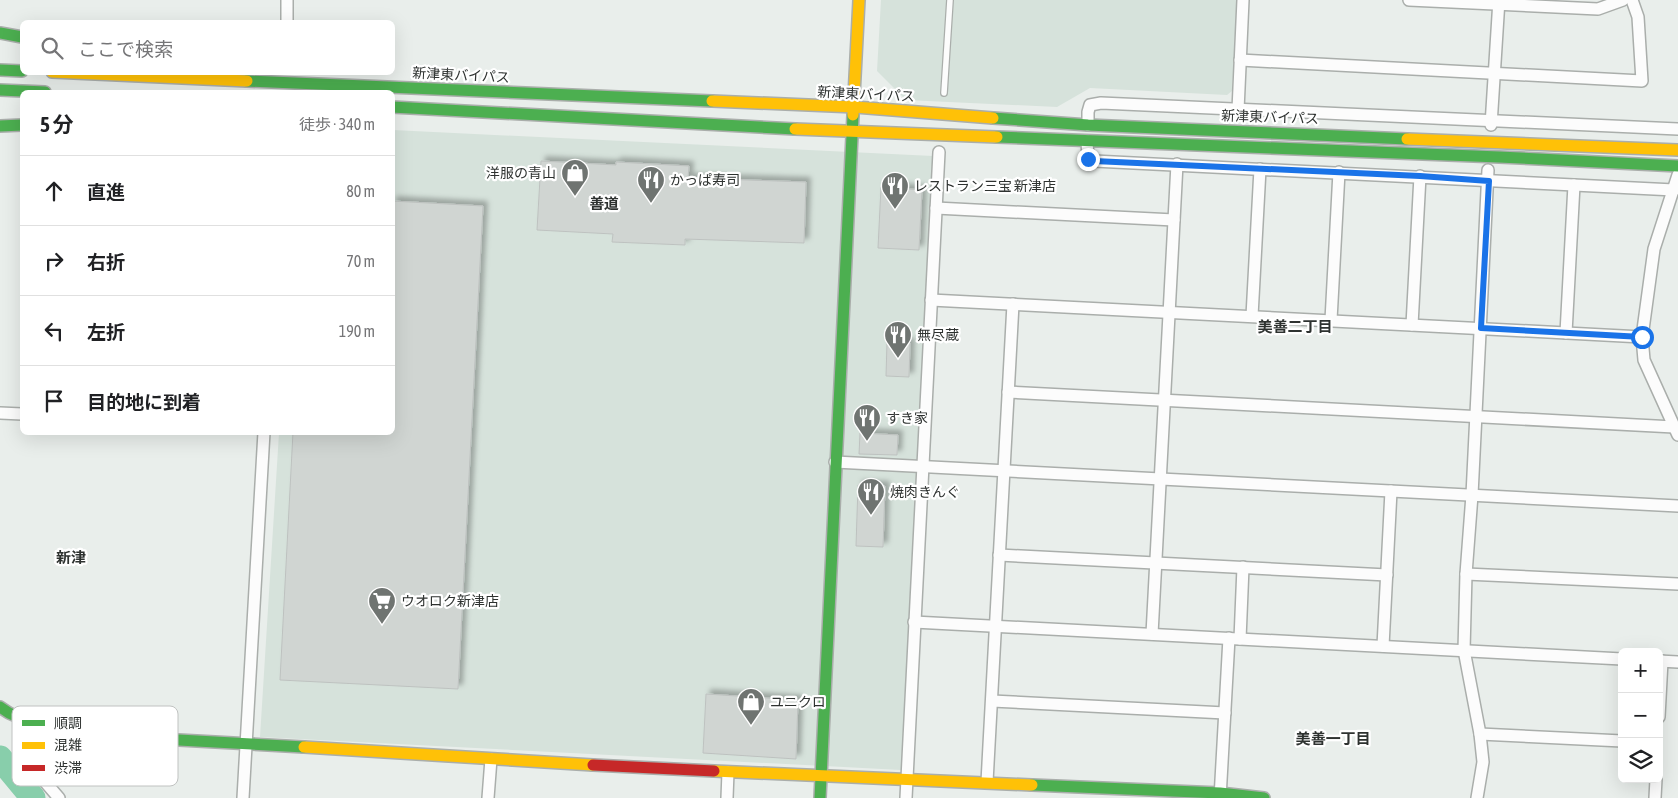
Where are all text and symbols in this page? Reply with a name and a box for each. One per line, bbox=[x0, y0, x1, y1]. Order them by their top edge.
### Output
search box bbox=[20, 20, 395, 75]
icon: search bbox=[38, 34, 66, 62]
text: ここで検索 bbox=[78, 38, 173, 60]
street label: 新津東バイパス bbox=[412, 64, 510, 86]
street label: 新津東バイパス bbox=[817, 83, 915, 105]
street label: 新津東バイパス bbox=[1221, 107, 1319, 127]
text: 5 分 bbox=[40, 112, 74, 136]
text: 徒歩 · 340 m bbox=[299, 115, 375, 133]
route end bbox=[1077, 148, 1100, 171]
shop icon: 洋服の青山 bbox=[560, 158, 590, 197]
place label: 洋服の青山 bbox=[486, 165, 556, 181]
restaurant icon: かっぱ寿司 bbox=[636, 165, 666, 204]
restaurant icon: レストラン三宝 新津店 bbox=[880, 171, 910, 210]
place label: かっぱ寿司 bbox=[670, 172, 740, 188]
icon: ahead bbox=[40, 177, 68, 205]
place label: レストラン三宝 新津店 bbox=[914, 178, 1056, 194]
text: 直進 bbox=[87, 181, 125, 203]
text: 80 m bbox=[346, 182, 375, 200]
district label: 善道 bbox=[589, 195, 619, 212]
icon: right bbox=[40, 247, 68, 275]
text: 右折 bbox=[87, 251, 125, 273]
text: 70 m bbox=[346, 252, 375, 270]
icon: left bbox=[40, 317, 68, 345]
district label: 美善二丁目 bbox=[1257, 318, 1333, 335]
restaurant icon: 無尽蔵 bbox=[883, 320, 913, 359]
text: 左折 bbox=[87, 321, 125, 343]
text: 190 m bbox=[339, 322, 375, 340]
route start bbox=[1631, 326, 1654, 349]
place label: 無尽蔵 bbox=[917, 327, 959, 343]
icon: arrive bbox=[40, 387, 68, 415]
text: 目的地に到着 bbox=[87, 391, 201, 413]
restaurant icon: すき家 bbox=[852, 403, 882, 442]
place label: すき家 bbox=[886, 410, 928, 426]
restaurant icon: 焼肉きんぐ bbox=[856, 477, 886, 516]
place label: 焼肉きんぐ bbox=[890, 484, 960, 500]
district label: 新津 bbox=[56, 549, 86, 566]
supermarket icon: ウオロク新津店 bbox=[367, 586, 397, 625]
place label: ウオロク新津店 bbox=[401, 593, 499, 609]
map controls bbox=[1618, 648, 1663, 783]
button: + bbox=[1618, 648, 1663, 693]
shop icon: ユニクロ bbox=[736, 687, 766, 726]
button: − bbox=[1618, 693, 1663, 738]
place label: ユニクロ bbox=[770, 694, 826, 710]
legend bbox=[12, 706, 178, 786]
text: 順調 bbox=[54, 715, 82, 731]
district label: 美善一丁目 bbox=[1295, 730, 1371, 747]
text: 混雑 bbox=[54, 737, 82, 753]
button: layers bbox=[1618, 738, 1663, 783]
text: 渋滞 bbox=[54, 760, 82, 776]

